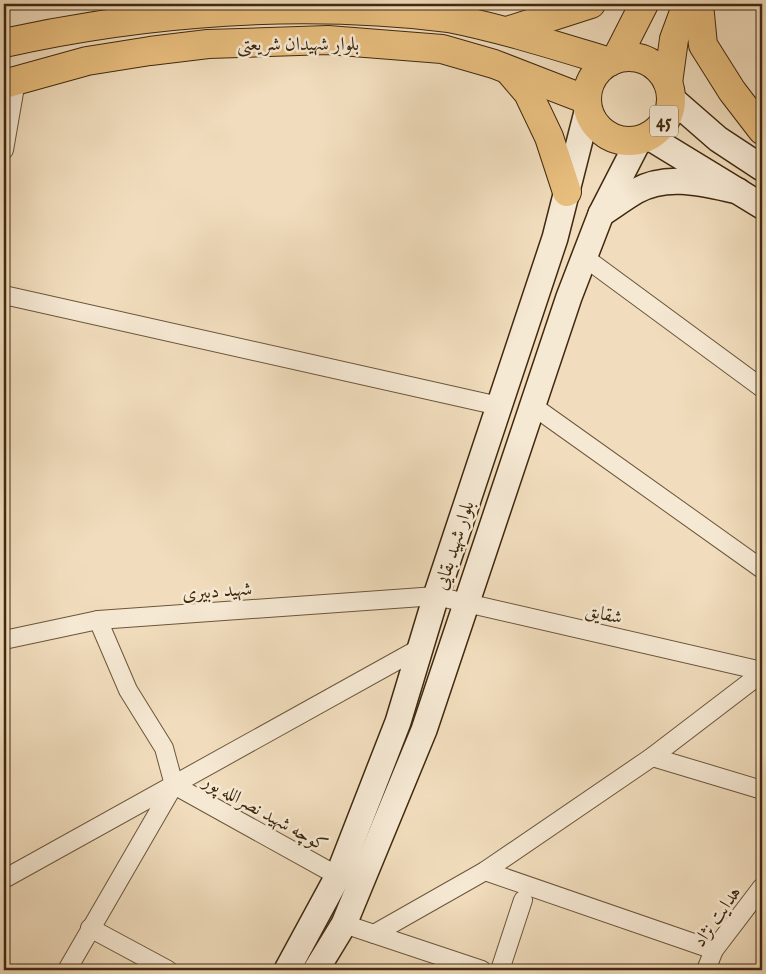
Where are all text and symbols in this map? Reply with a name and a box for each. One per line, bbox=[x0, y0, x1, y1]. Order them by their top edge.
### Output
street label: بلوار شهیدان شریعتی bbox=[237, 33, 359, 57]
road number: 45 bbox=[650, 105, 678, 136]
street label: بلوار شهید بقایی bbox=[429, 498, 481, 593]
street label: شهید دبیری bbox=[181, 578, 253, 606]
street label: شقایق bbox=[583, 599, 625, 631]
street label: کوچه شهید نصرالله پور bbox=[197, 769, 332, 858]
street label: هدایت نژاد bbox=[688, 882, 747, 952]

